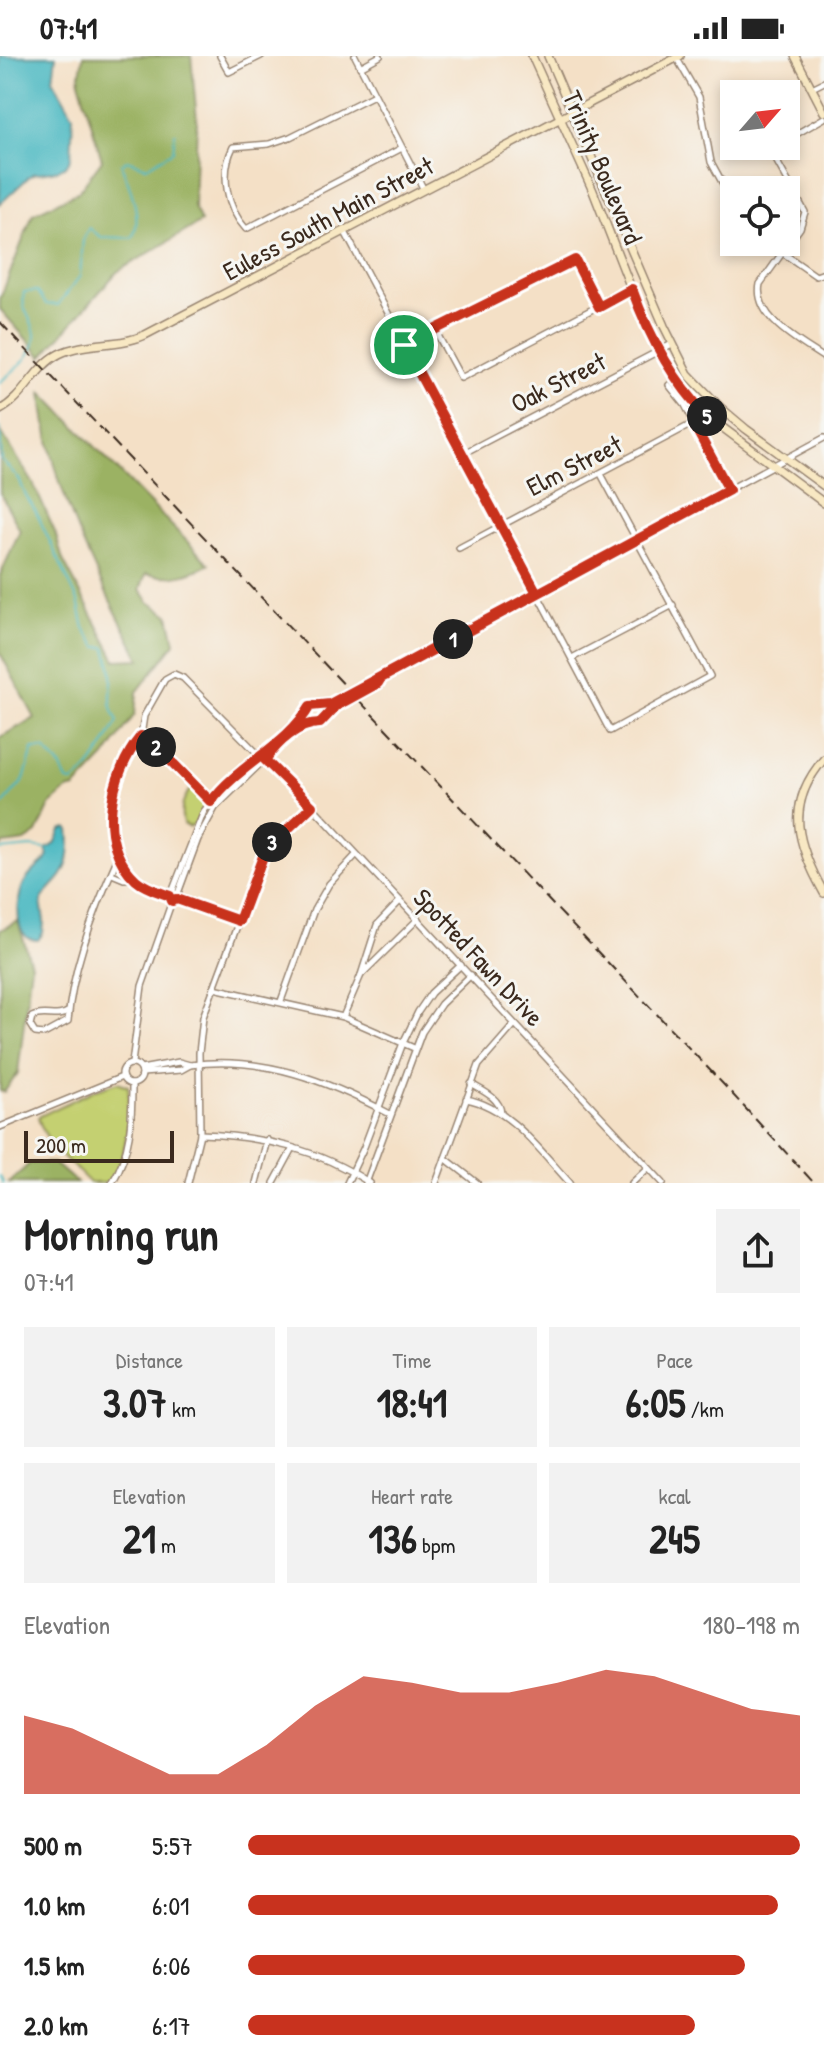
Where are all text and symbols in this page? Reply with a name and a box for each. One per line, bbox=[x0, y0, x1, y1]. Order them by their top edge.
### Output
text: 07:41 bbox=[40, 8, 97, 48]
north arrow bbox=[720, 80, 800, 160]
map controls bbox=[720, 80, 800, 256]
street label: Trinity Boulevard bbox=[555, 85, 651, 249]
street label: Euless South Main Street bbox=[217, 147, 440, 288]
button: locate bbox=[720, 176, 800, 256]
pin bbox=[370, 311, 438, 379]
icon: arrive bbox=[382, 323, 426, 367]
street label: Oak Street bbox=[505, 343, 612, 421]
pin: 5 bbox=[687, 396, 727, 436]
text: 5 bbox=[702, 401, 712, 431]
street label: Elm Street bbox=[520, 426, 629, 504]
pin: 1 bbox=[433, 619, 473, 659]
text: 1 bbox=[449, 624, 457, 654]
pin: 2 bbox=[136, 727, 176, 767]
text: 2 bbox=[151, 732, 161, 762]
pin: 3 bbox=[252, 822, 292, 862]
text: 3 bbox=[267, 827, 277, 857]
street label: Spotted Fawn Drive bbox=[406, 881, 552, 1033]
scale bar bbox=[24, 1127, 174, 1163]
text: 200 m bbox=[36, 1130, 86, 1160]
text: Morning run bbox=[24, 1204, 219, 1264]
button: share bbox=[716, 1209, 800, 1293]
text: 07:41 bbox=[24, 1264, 74, 1299]
text: Distance bbox=[116, 1345, 183, 1375]
text: Time bbox=[393, 1345, 431, 1375]
text: Pace bbox=[656, 1345, 693, 1375]
text: 3.07 bbox=[103, 1375, 167, 1429]
text: 18:41 bbox=[377, 1375, 447, 1429]
text: 6:05 bbox=[625, 1375, 685, 1429]
text: km bbox=[167, 1394, 196, 1424]
text: /km bbox=[685, 1394, 724, 1424]
text: Elevation bbox=[113, 1481, 186, 1511]
text: Heart rate bbox=[371, 1481, 453, 1511]
text: kcal bbox=[659, 1481, 691, 1511]
text: 21 bbox=[123, 1511, 156, 1565]
text: 136 bbox=[369, 1511, 417, 1565]
text: 245 bbox=[649, 1511, 700, 1565]
text: m bbox=[156, 1530, 176, 1560]
text: bpm bbox=[417, 1530, 455, 1560]
text: Elevation bbox=[24, 1607, 110, 1642]
text: 180–198 m bbox=[703, 1607, 800, 1642]
text: 500 m bbox=[24, 1828, 82, 1863]
text: 5:57 bbox=[152, 1828, 193, 1863]
text: 1.0 km bbox=[24, 1888, 85, 1923]
text: 6:01 bbox=[152, 1888, 190, 1923]
text: 1.5 km bbox=[24, 1948, 84, 1983]
text: 6:06 bbox=[152, 1948, 190, 1983]
text: 2.0 km bbox=[24, 2008, 88, 2043]
text: 6:17 bbox=[152, 2008, 191, 2043]

